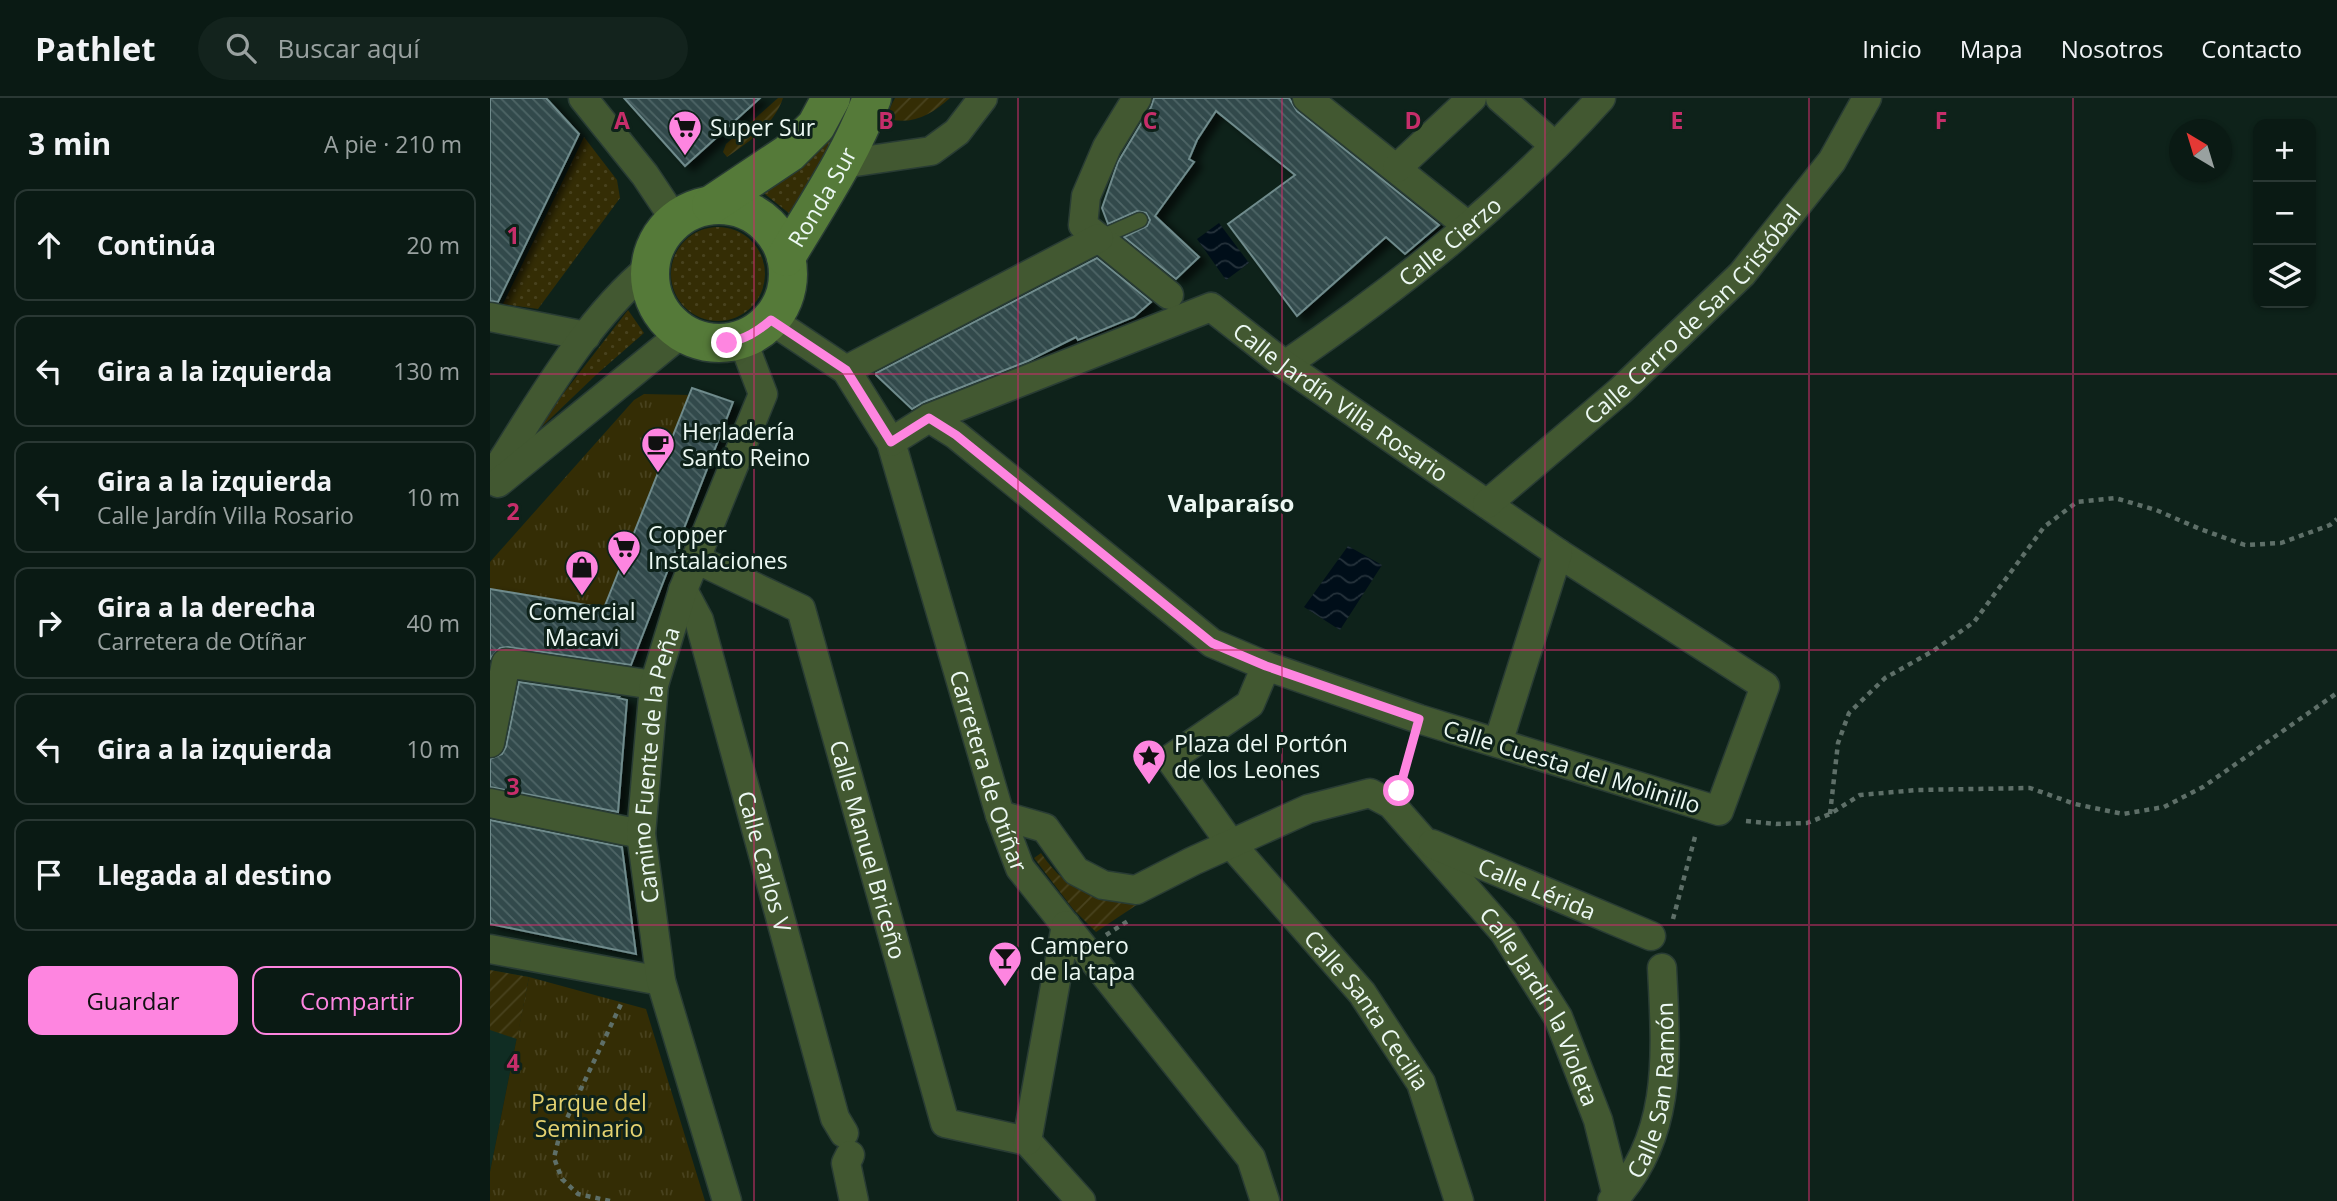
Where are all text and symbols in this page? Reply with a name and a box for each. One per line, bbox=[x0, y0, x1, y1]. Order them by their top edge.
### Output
search box bbox=[198, 17, 688, 80]
text: Pathlet bbox=[35, 26, 156, 71]
icon: search bbox=[222, 29, 260, 67]
text: Buscar aquí bbox=[278, 30, 420, 66]
text: Inicio bbox=[1862, 32, 1922, 65]
text: Mapa bbox=[1960, 32, 2023, 65]
text: Nosotros bbox=[2061, 32, 2163, 65]
text: Contacto bbox=[2201, 32, 2302, 65]
text: A bbox=[614, 104, 630, 136]
text: B bbox=[878, 104, 894, 136]
text: C bbox=[1143, 104, 1157, 136]
text: D bbox=[1404, 104, 1422, 136]
text: E bbox=[1671, 104, 1683, 136]
text: F bbox=[1935, 104, 1947, 136]
supermarket icon: Super Sur bbox=[666, 108, 704, 157]
place label: Super Sur bbox=[710, 111, 816, 143]
north arrow bbox=[2169, 119, 2232, 182]
map controls bbox=[2253, 119, 2316, 308]
button: + bbox=[2253, 119, 2316, 182]
text: 3 min bbox=[28, 123, 111, 164]
text: A pie · 210 m bbox=[324, 128, 462, 160]
street label: Ronda Sur bbox=[780, 141, 864, 253]
button: − bbox=[2253, 182, 2316, 245]
street label: Calle Cierzo bbox=[1391, 189, 1508, 293]
street label: Calle Cerro de San Cristóbal bbox=[1577, 197, 1808, 431]
text: 1 bbox=[506, 219, 520, 251]
icon: ahead bbox=[30, 226, 68, 264]
text: Continúa bbox=[97, 227, 216, 263]
text: 20 m bbox=[406, 229, 460, 261]
button: layers bbox=[2253, 245, 2316, 308]
street label: Calle Jardín Villa Rosario bbox=[1227, 314, 1455, 489]
route end bbox=[711, 327, 742, 358]
icon: left bbox=[30, 352, 68, 390]
text: Gira a la izquierda bbox=[97, 353, 332, 389]
text: 130 m bbox=[393, 355, 460, 387]
place label: Herladería Santo Reino bbox=[682, 415, 810, 473]
cafe icon: Herladería Santo Reino bbox=[639, 425, 677, 474]
text: Gira a la izquierda bbox=[97, 463, 332, 499]
icon: left bbox=[30, 478, 68, 516]
text: 10 m bbox=[406, 481, 460, 513]
district label: Valparaíso bbox=[1168, 486, 1294, 519]
text: 2 bbox=[506, 495, 520, 527]
text: Calle Jardín Villa Rosario bbox=[97, 499, 354, 531]
place label: Copper Instalaciones bbox=[648, 518, 788, 576]
supermarket icon: Copper Instalaciones bbox=[605, 528, 643, 577]
shop icon: Comercial Macavi bbox=[563, 548, 601, 597]
text: Gira a la derecha bbox=[97, 589, 316, 625]
place label: Comercial Macavi bbox=[528, 595, 636, 653]
icon: right bbox=[30, 604, 68, 642]
text: 40 m bbox=[406, 607, 460, 639]
street label: Camino Fuente de la Peña bbox=[625, 623, 687, 905]
text: Carretera de Otíñar bbox=[97, 625, 306, 657]
street label: Carretera de Otíñar bbox=[942, 666, 1036, 877]
street label: Calle Cuesta del Molinillo bbox=[1439, 712, 1705, 820]
place label: Plaza del Portón de los Leones bbox=[1174, 727, 1348, 785]
icon: left bbox=[30, 730, 68, 768]
text: Gira a la izquierda bbox=[97, 731, 332, 767]
text: 10 m bbox=[406, 733, 460, 765]
street label: Calle Manuel Briceño bbox=[822, 736, 914, 963]
place icon: Plaza del Portón de los Leones bbox=[1130, 737, 1168, 786]
text: 3 bbox=[506, 770, 520, 802]
route start bbox=[1383, 775, 1414, 806]
street label: Calle Carlos V bbox=[730, 787, 799, 936]
street label: Calle Lérida bbox=[1473, 849, 1601, 927]
icon: arrive bbox=[30, 856, 68, 894]
text: Llegada al destino bbox=[97, 857, 332, 893]
street label: Calle Jardín la Violeta bbox=[1473, 900, 1607, 1110]
street label: Calle Santa Cecilia bbox=[1297, 922, 1437, 1096]
place label: Campero de la tapa bbox=[1030, 929, 1135, 987]
bar icon: Campero de la tapa bbox=[986, 939, 1024, 988]
button: Guardar bbox=[28, 966, 238, 1035]
button: Compartir bbox=[252, 966, 462, 1035]
street label: Calle San Ramón bbox=[1618, 1002, 1681, 1184]
text: 4 bbox=[506, 1046, 520, 1078]
park label: Parque del Seminario bbox=[531, 1086, 647, 1144]

